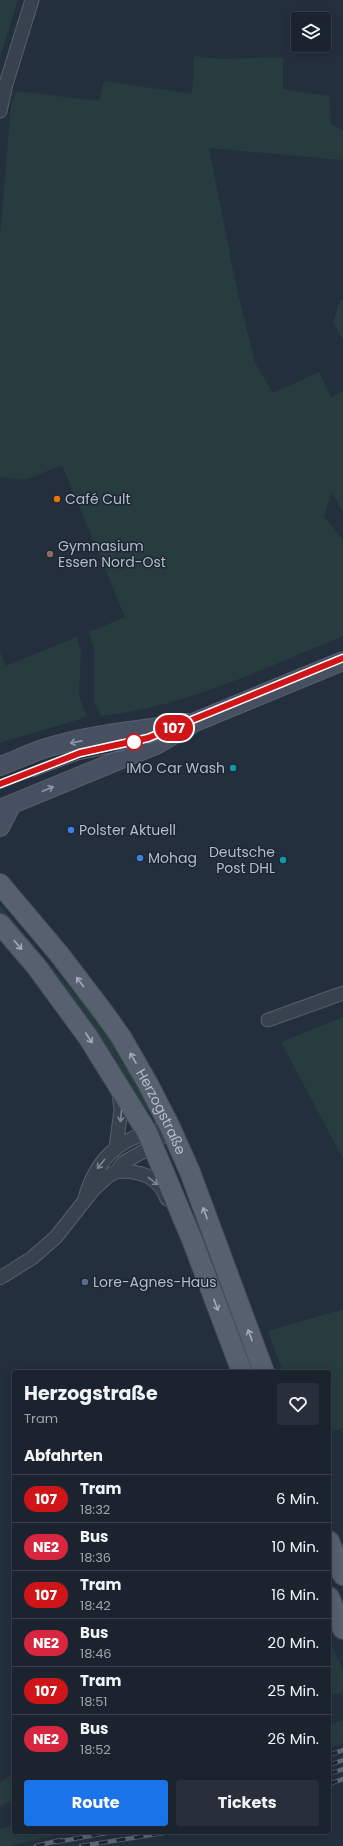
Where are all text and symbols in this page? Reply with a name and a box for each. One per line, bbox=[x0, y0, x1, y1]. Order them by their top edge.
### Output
map controls bbox=[291, 12, 331, 52]
button: layers bbox=[291, 12, 331, 52]
place label: Café Cult bbox=[65, 489, 131, 509]
marker: Café Cult bbox=[52, 494, 62, 504]
place label: Gymnasium Essen Nord-Ost bbox=[58, 536, 166, 572]
marker: Gymnasium Essen Nord-Ost bbox=[45, 549, 55, 559]
line badge: 107 bbox=[151, 715, 197, 741]
text: 107 bbox=[163, 718, 185, 738]
unlabelled marker bbox=[125, 733, 143, 751]
one-way arrow bbox=[69, 738, 82, 746]
place label: IMO Car Wash bbox=[126, 758, 225, 778]
marker: IMO Car Wash bbox=[228, 763, 238, 773]
one-way arrow bbox=[41, 785, 53, 792]
place label: Polster Aktuell bbox=[79, 820, 176, 840]
marker: Polster Aktuell bbox=[66, 825, 76, 835]
place label: Deutsche Post DHL bbox=[209, 842, 275, 878]
place label: Mohag bbox=[148, 848, 197, 868]
marker: Mohag bbox=[135, 853, 145, 863]
marker: Deutsche Post DHL bbox=[278, 855, 288, 865]
one-way arrow bbox=[13, 940, 23, 950]
one-way arrow bbox=[76, 976, 84, 987]
one-way arrow bbox=[85, 1033, 93, 1044]
one-way arrow bbox=[128, 1052, 136, 1064]
street label: Herzogstraße bbox=[131, 1065, 191, 1158]
one-way arrow bbox=[117, 1109, 124, 1122]
one-way arrow bbox=[97, 1159, 106, 1170]
one-way arrow bbox=[148, 1176, 159, 1185]
one-way arrow bbox=[201, 1208, 209, 1220]
place label: Lore-Agnes-Haus bbox=[93, 1272, 217, 1292]
marker: Lore-Agnes-Haus bbox=[80, 1277, 90, 1287]
one-way arrow bbox=[213, 1298, 221, 1310]
one-way arrow bbox=[246, 1330, 254, 1342]
text: Herzogstraße bbox=[24, 1380, 158, 1407]
button: heart bbox=[277, 1383, 319, 1425]
text: Tram bbox=[24, 1409, 58, 1428]
text: Abfahrten bbox=[24, 1445, 103, 1466]
text: Tram bbox=[80, 1478, 121, 1499]
text: 6 Min. bbox=[276, 1488, 319, 1509]
text: 107 bbox=[35, 1489, 57, 1509]
text: 18:32 bbox=[80, 1500, 110, 1519]
text: Bus bbox=[80, 1526, 108, 1547]
text: 10 Min. bbox=[271, 1536, 319, 1557]
text: NE2 bbox=[33, 1537, 59, 1557]
text: 18:36 bbox=[80, 1548, 111, 1567]
text: Tram bbox=[80, 1574, 121, 1595]
text: 16 Min. bbox=[271, 1584, 319, 1605]
text: 107 bbox=[35, 1585, 57, 1605]
text: 18:42 bbox=[80, 1596, 111, 1615]
text: Bus bbox=[80, 1622, 108, 1643]
text: 20 Min. bbox=[268, 1632, 319, 1653]
text: NE2 bbox=[33, 1633, 59, 1653]
text: 18:46 bbox=[80, 1644, 112, 1663]
text: Tram bbox=[80, 1670, 121, 1691]
text: 25 Min. bbox=[268, 1680, 319, 1701]
text: 107 bbox=[35, 1681, 57, 1701]
text: 18:51 bbox=[80, 1692, 107, 1711]
text: Bus bbox=[80, 1718, 108, 1739]
text: 26 Min. bbox=[267, 1728, 319, 1749]
text: NE2 bbox=[33, 1729, 59, 1749]
text: 18:52 bbox=[80, 1740, 111, 1759]
button: Route bbox=[24, 1780, 168, 1826]
button: Tickets bbox=[176, 1780, 319, 1826]

